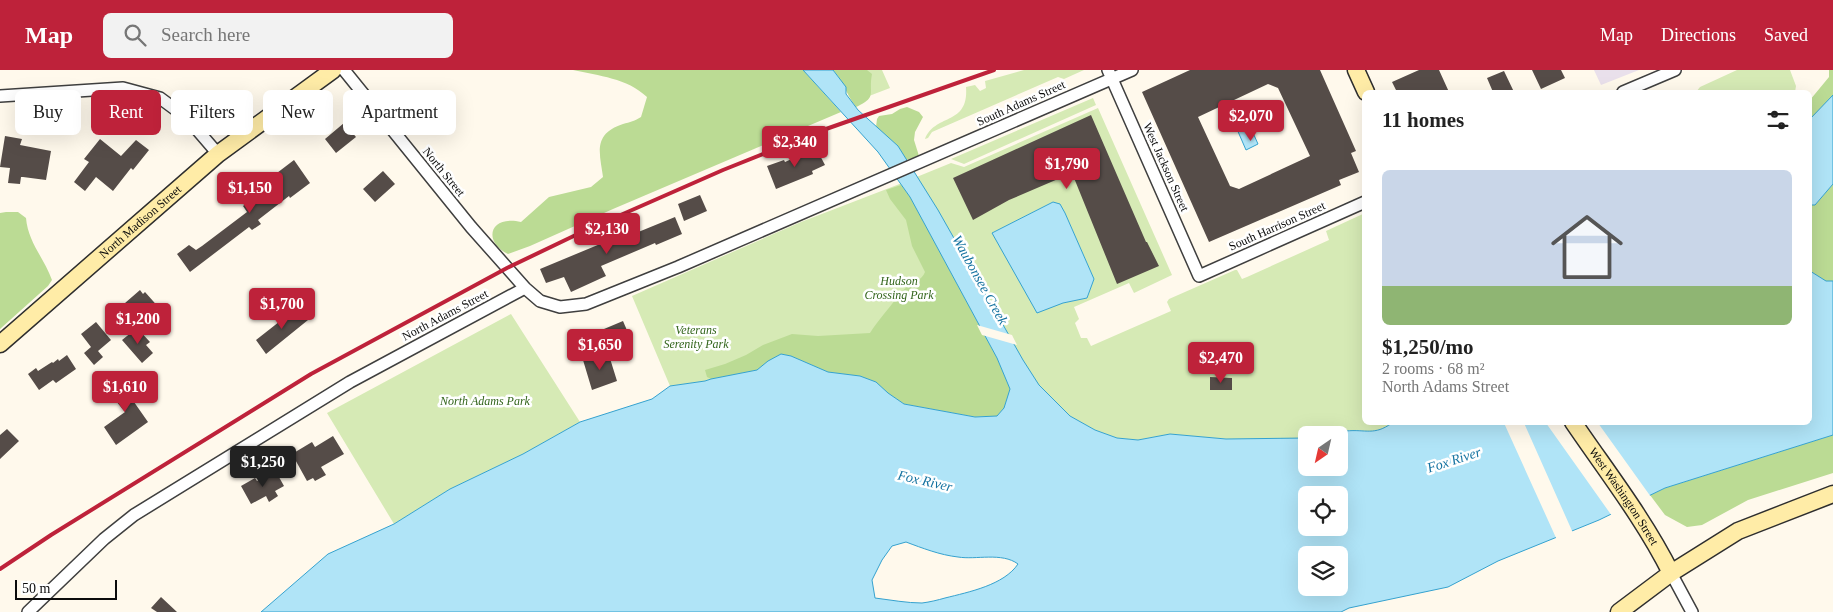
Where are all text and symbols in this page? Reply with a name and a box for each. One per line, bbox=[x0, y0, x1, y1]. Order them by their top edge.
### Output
search box bbox=[103, 13, 453, 58]
icon: search bbox=[121, 21, 149, 49]
text: Map bbox=[25, 22, 73, 48]
text: Search here bbox=[161, 24, 250, 45]
text: Map bbox=[1600, 25, 1633, 45]
text: Directions bbox=[1661, 25, 1736, 45]
text: Saved bbox=[1764, 25, 1808, 45]
street label: South Adams Street bbox=[975, 77, 1068, 129]
chip: Buy bbox=[15, 90, 81, 135]
chip: Rent bbox=[91, 90, 161, 135]
chip: Filters bbox=[171, 90, 253, 135]
chip: New bbox=[263, 90, 333, 135]
chip: Apartment bbox=[343, 90, 456, 135]
pin: $2,070 bbox=[1210, 100, 1292, 142]
icon: filters bbox=[1764, 106, 1792, 134]
text: $2,070 bbox=[1229, 107, 1273, 124]
text: 11 homes bbox=[1382, 108, 1464, 132]
street label: West Jackson Street bbox=[1140, 120, 1192, 214]
pin: $2,340 bbox=[754, 126, 836, 168]
text: $2,340 bbox=[773, 133, 817, 150]
street label: North Street bbox=[420, 145, 468, 200]
pin: $1,790 bbox=[1026, 148, 1108, 190]
text: $1,790 bbox=[1045, 155, 1089, 172]
pin: $1,150 bbox=[209, 172, 291, 214]
text: $1,150 bbox=[228, 179, 272, 196]
street label: North Madison Street bbox=[96, 182, 185, 261]
street label: South Harrison Street bbox=[1227, 198, 1328, 254]
icon: home bbox=[1542, 202, 1632, 292]
pin: $2,130 bbox=[566, 212, 648, 255]
text: $2,130 bbox=[585, 220, 629, 237]
water label: Waubonsee Creek bbox=[949, 233, 1011, 328]
park label: Hudson Crossing Park bbox=[864, 274, 934, 302]
street label: North Adams Street bbox=[400, 286, 491, 344]
pin: $1,700 bbox=[241, 288, 323, 330]
text: $1,700 bbox=[260, 295, 304, 312]
pin: $1,200 bbox=[97, 302, 179, 345]
text: $1,200 bbox=[116, 310, 160, 327]
park label: Veterans Serenity Park bbox=[663, 323, 729, 351]
pin: $1,650 bbox=[559, 328, 641, 371]
text: $1,250/mo bbox=[1382, 335, 1474, 359]
text: $1,650 bbox=[578, 336, 622, 353]
pin: $2,470 bbox=[1180, 342, 1262, 384]
text: $2,470 bbox=[1199, 349, 1243, 366]
text: 2 rooms · 68 m² bbox=[1382, 360, 1485, 377]
pin: $1,610 bbox=[84, 370, 166, 413]
text: $1,610 bbox=[103, 378, 147, 395]
text: North Adams Street bbox=[1382, 378, 1509, 395]
park label: North Adams Park bbox=[439, 394, 531, 408]
north arrow bbox=[1298, 426, 1348, 476]
map controls bbox=[1298, 426, 1348, 596]
water label: Fox River bbox=[1424, 444, 1483, 476]
street label: West Washington Street bbox=[1586, 445, 1662, 548]
pin: $1,250 bbox=[222, 446, 304, 488]
text: $1,250 bbox=[241, 453, 285, 470]
water label: Fox River bbox=[895, 467, 954, 495]
button: locate bbox=[1298, 486, 1348, 536]
button: layers bbox=[1298, 546, 1348, 596]
scale bar bbox=[15, 577, 118, 600]
text: 50 m bbox=[22, 581, 50, 596]

